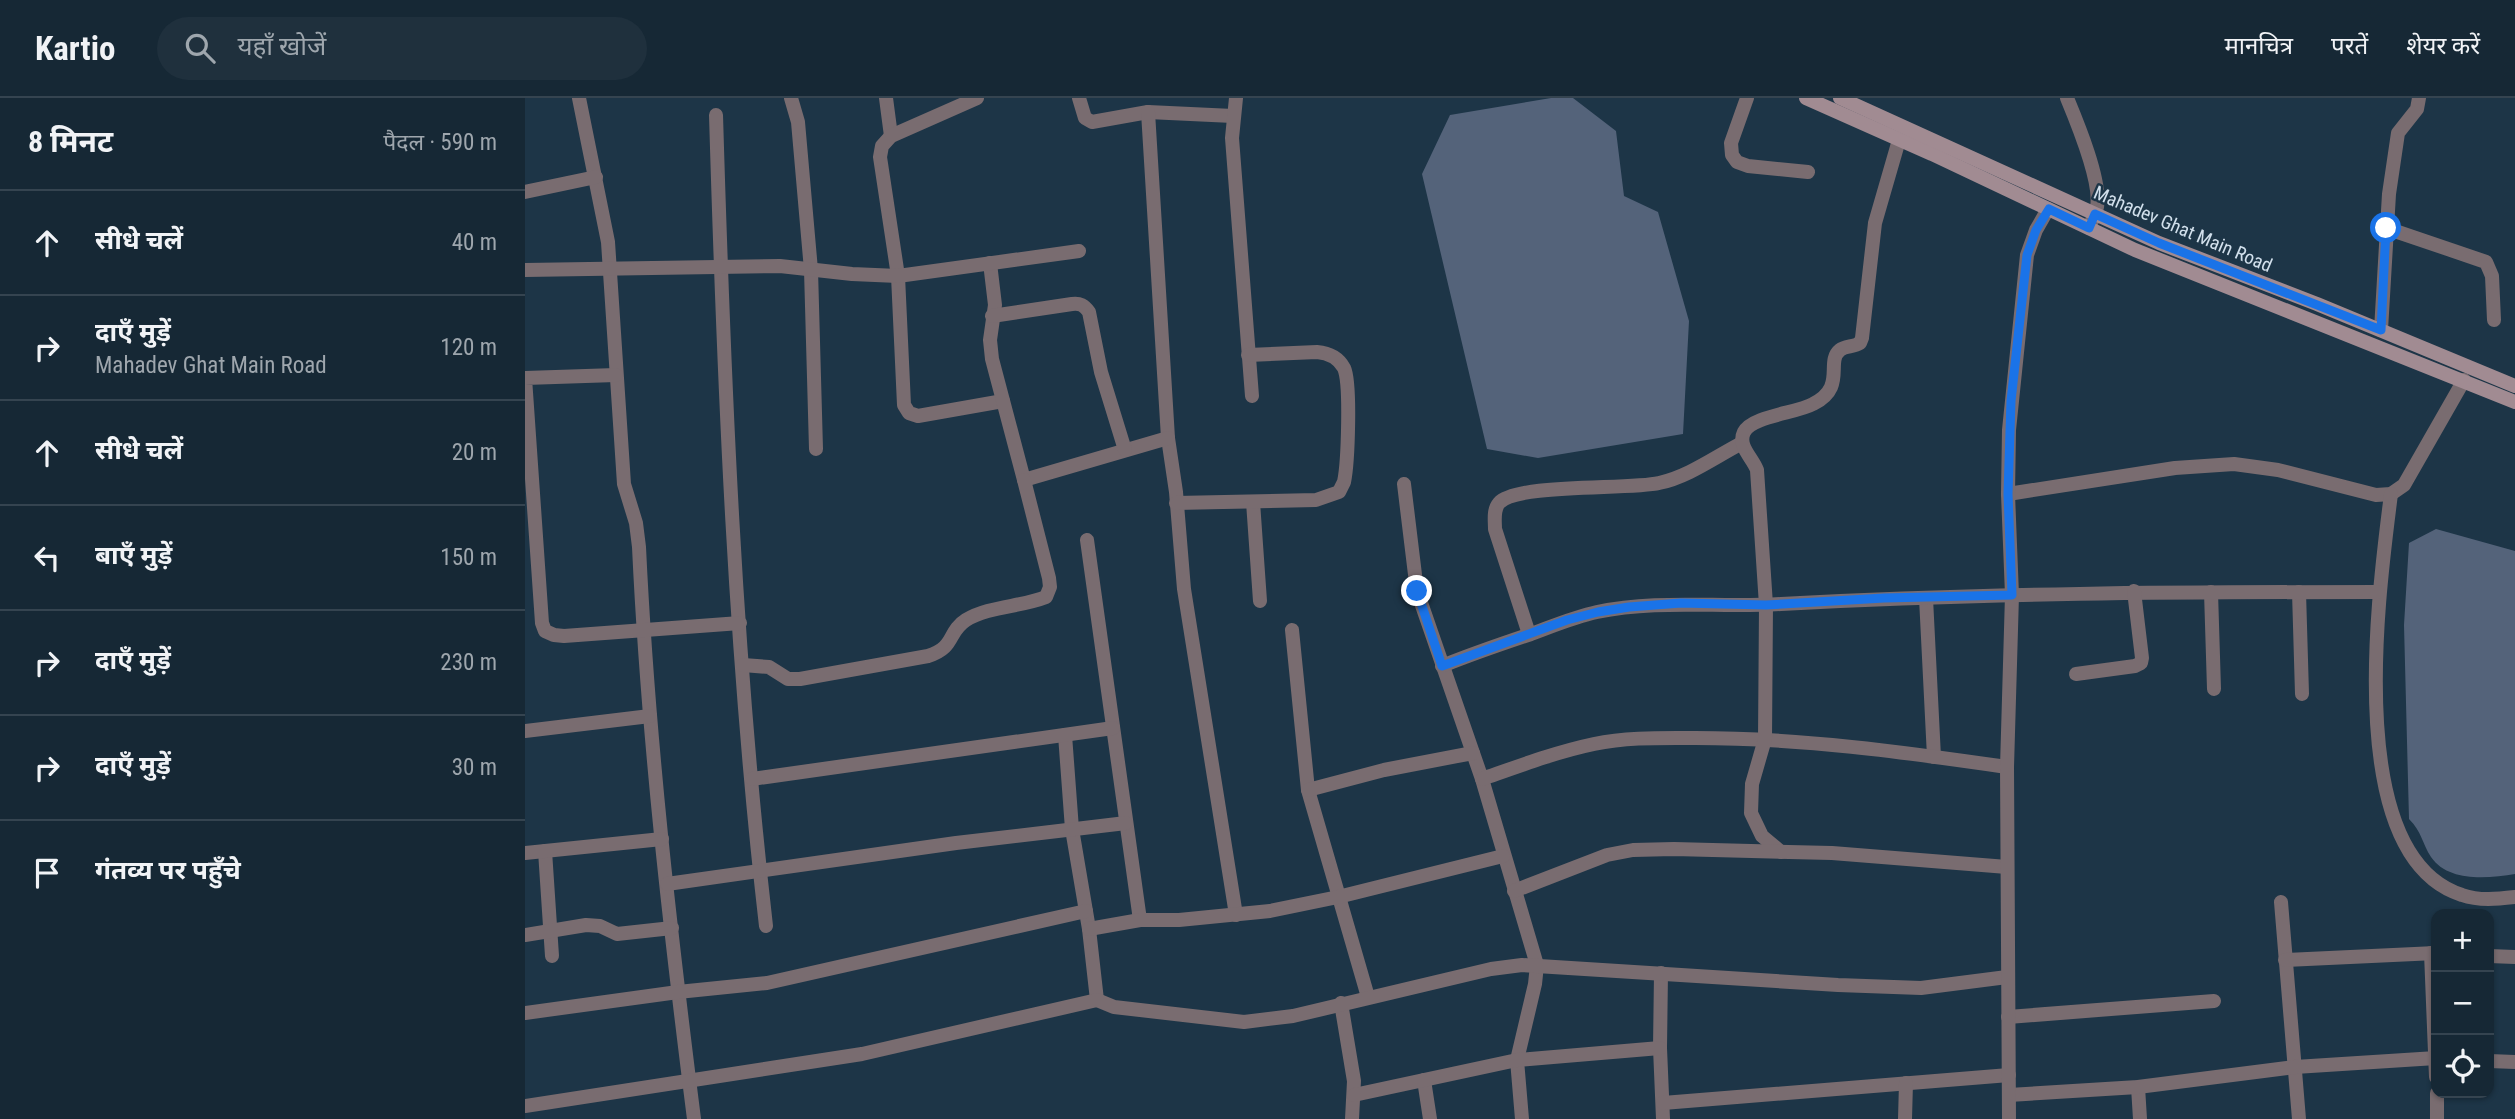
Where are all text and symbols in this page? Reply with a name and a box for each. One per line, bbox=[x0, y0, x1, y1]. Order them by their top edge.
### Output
search box bbox=[157, 17, 647, 80]
text: Kartio bbox=[35, 29, 115, 68]
icon: search bbox=[181, 29, 219, 67]
text: यहाँ खोजें bbox=[237, 31, 326, 61]
text: मानचित्र bbox=[2224, 32, 2293, 60]
text: परतें bbox=[2331, 32, 2368, 60]
text: शेयर करें bbox=[2406, 32, 2480, 60]
text: 8 मिनट bbox=[28, 124, 113, 159]
text: पैदल · 590 m bbox=[383, 129, 497, 156]
street label: Mahadev Ghat Main Road bbox=[2090, 181, 2276, 277]
route start bbox=[2370, 212, 2401, 243]
icon: ahead bbox=[28, 224, 66, 262]
text: सीधे चलें bbox=[95, 225, 183, 255]
text: 40 m bbox=[452, 229, 497, 256]
text: दाएँ मुड़ें bbox=[95, 317, 171, 347]
icon: right bbox=[28, 329, 66, 367]
text: 120 m bbox=[440, 334, 497, 361]
text: Mahadev Ghat Main Road bbox=[95, 352, 327, 379]
icon: ahead bbox=[28, 434, 66, 472]
text: सीधे चलें bbox=[95, 435, 183, 465]
text: 20 m bbox=[452, 439, 497, 466]
icon: left bbox=[28, 539, 66, 577]
text: बाएँ मुड़ें bbox=[95, 540, 172, 570]
text: 150 m bbox=[440, 544, 497, 571]
route end bbox=[1401, 575, 1432, 606]
icon: right bbox=[28, 644, 66, 682]
text: दाएँ मुड़ें bbox=[95, 645, 171, 675]
text: 230 m bbox=[440, 649, 497, 676]
icon: right bbox=[28, 749, 66, 787]
text: दाएँ मुड़ें bbox=[95, 750, 171, 780]
text: 30 m bbox=[452, 754, 497, 781]
icon: arrive bbox=[28, 854, 66, 892]
text: गंतव्य पर पहुँचे bbox=[95, 855, 241, 885]
map controls bbox=[2431, 909, 2494, 1098]
button: + bbox=[2431, 909, 2494, 972]
button: − bbox=[2431, 972, 2494, 1035]
button: locate bbox=[2431, 1035, 2494, 1098]

